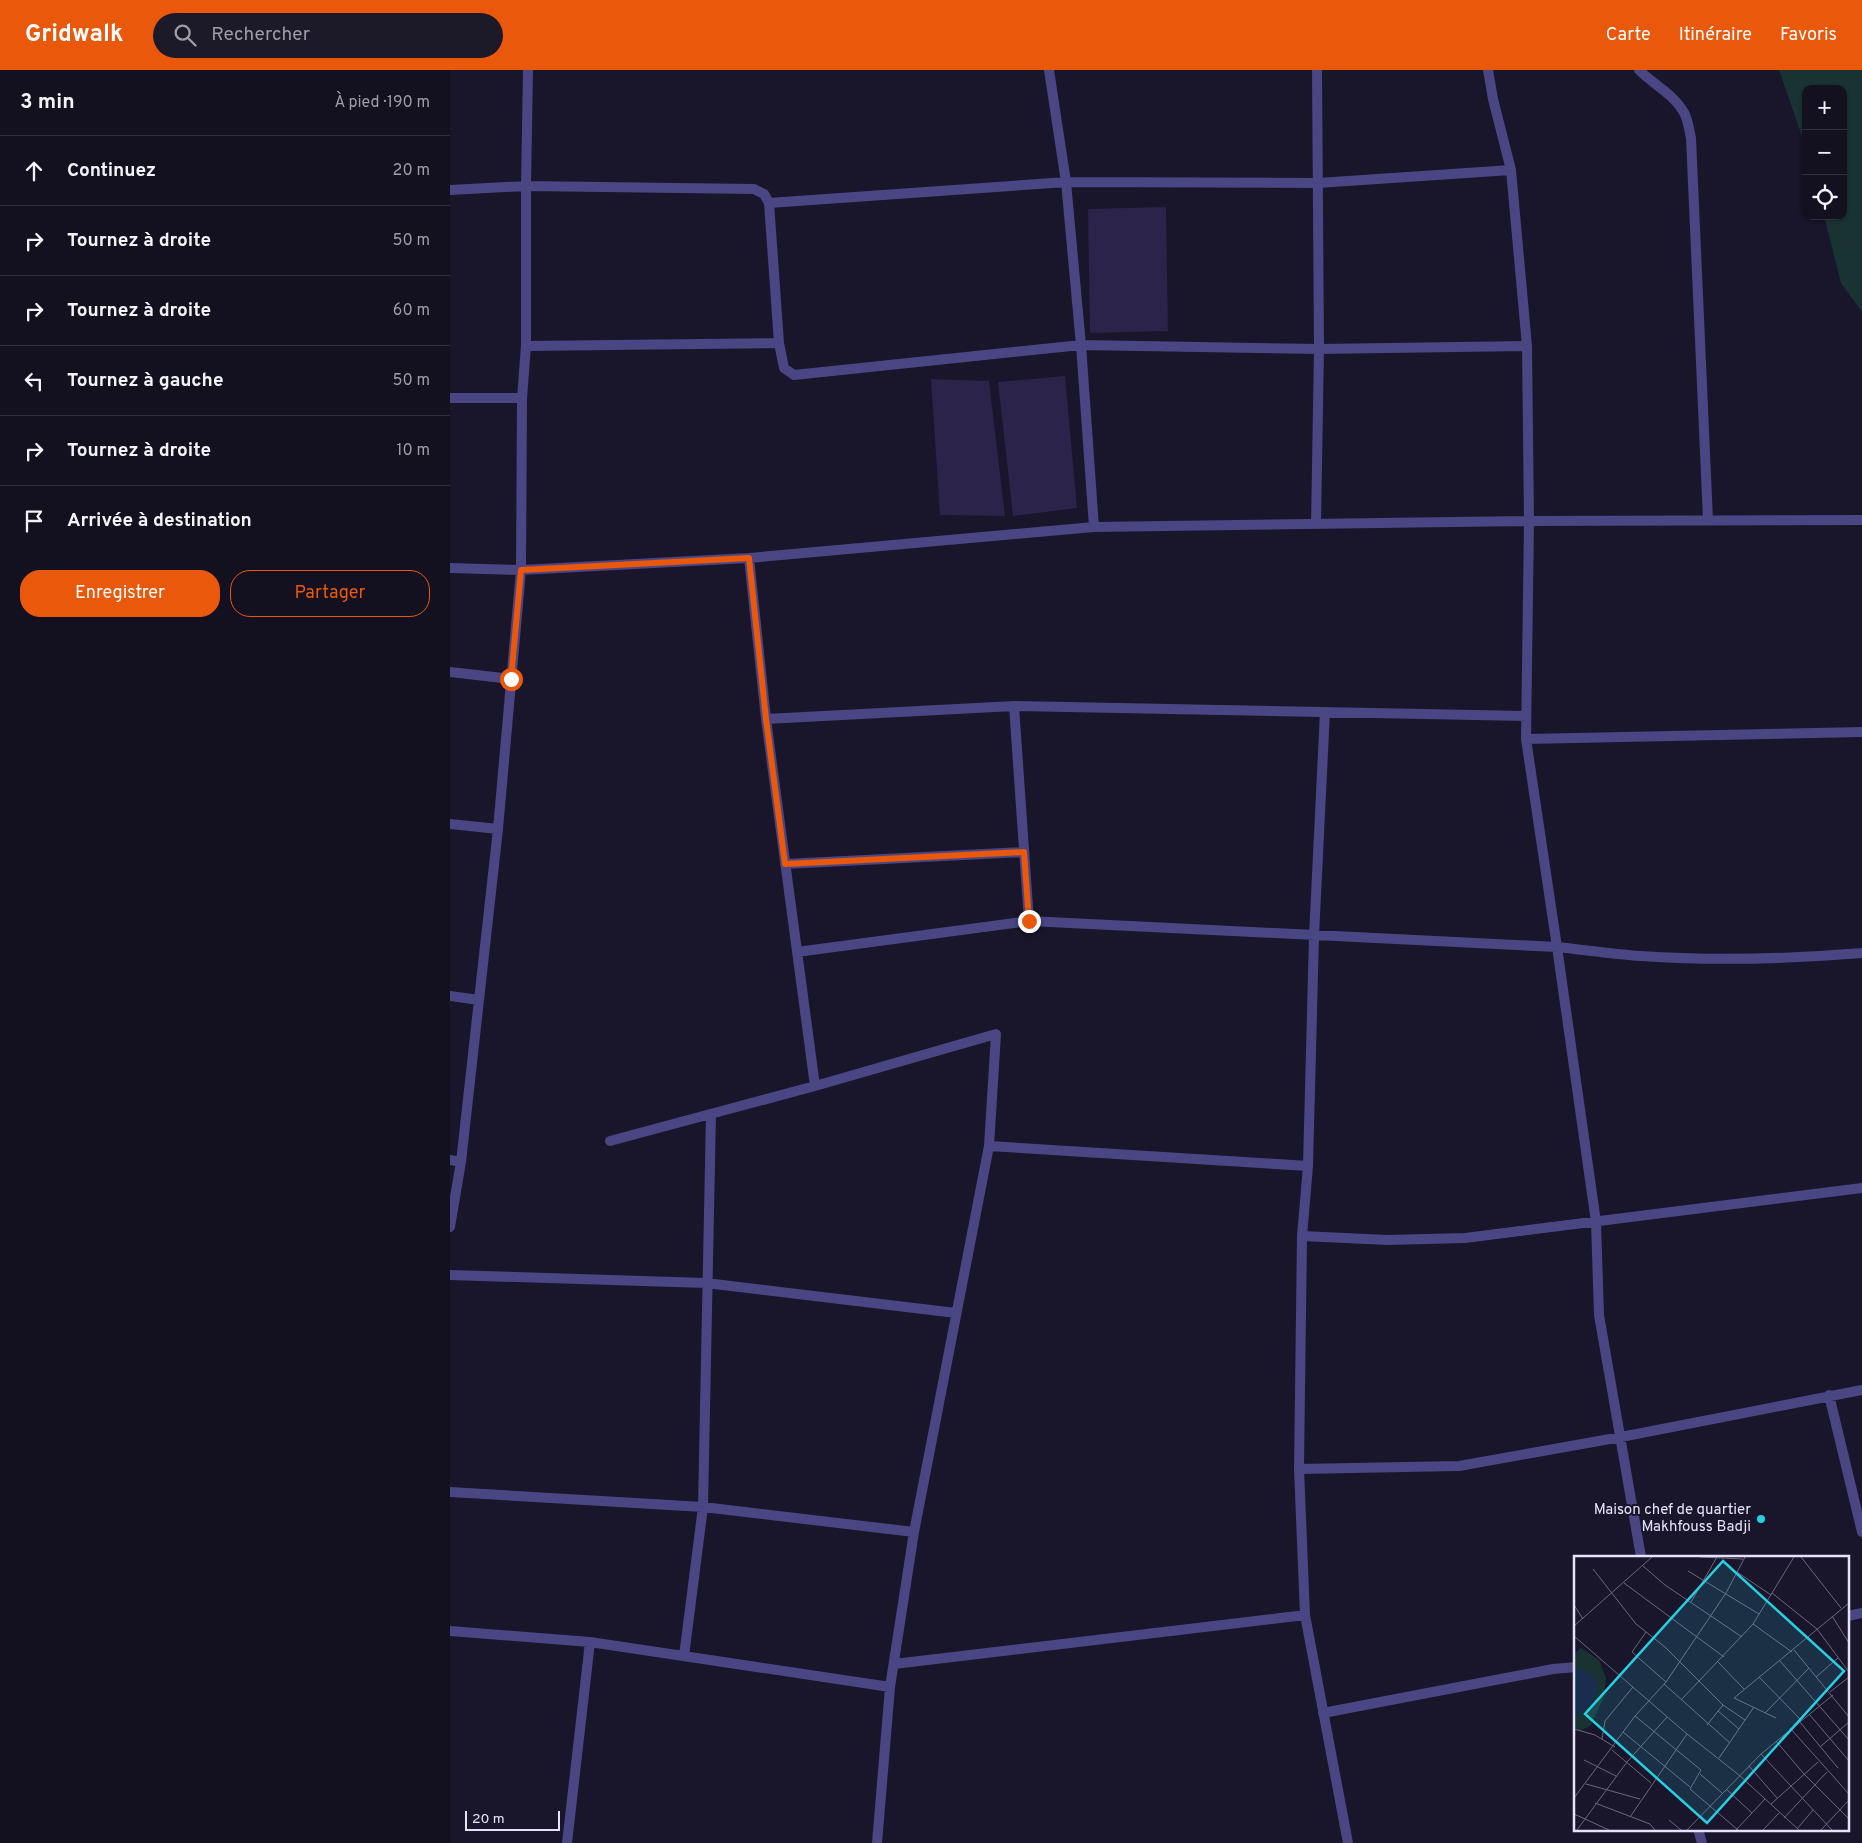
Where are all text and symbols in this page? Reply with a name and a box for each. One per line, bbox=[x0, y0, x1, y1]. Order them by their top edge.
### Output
search box bbox=[153, 13, 503, 58]
text: Gridwalk bbox=[25, 20, 123, 50]
icon: search bbox=[171, 21, 199, 49]
text: Rechercher bbox=[211, 23, 310, 47]
text: Carte bbox=[1606, 24, 1651, 47]
text: Itinéraire bbox=[1679, 24, 1752, 47]
text: Favoris bbox=[1780, 24, 1837, 47]
map controls bbox=[1802, 85, 1847, 220]
button: + bbox=[1802, 85, 1847, 130]
text: 3 min bbox=[20, 89, 75, 116]
text: À pied · 190 m bbox=[335, 93, 430, 113]
button: − bbox=[1802, 130, 1847, 175]
icon: ahead bbox=[20, 157, 48, 185]
text: Continuez bbox=[67, 159, 156, 183]
text: 20 m bbox=[393, 161, 430, 181]
button: locate bbox=[1802, 175, 1847, 220]
icon: right bbox=[20, 227, 48, 255]
text: Tournez à droite bbox=[67, 229, 211, 253]
text: 50 m bbox=[393, 231, 430, 251]
icon: right bbox=[20, 297, 48, 325]
text: Tournez à droite bbox=[67, 299, 211, 323]
text: 60 m bbox=[393, 301, 430, 321]
icon: left bbox=[20, 367, 48, 395]
text: Tournez à gauche bbox=[67, 369, 224, 393]
text: 50 m bbox=[393, 371, 430, 391]
icon: right bbox=[20, 437, 48, 465]
text: Tournez à droite bbox=[67, 439, 211, 463]
text: 10 m bbox=[396, 441, 430, 461]
icon: arrive bbox=[20, 507, 48, 535]
text: Arrivée à destination bbox=[67, 509, 252, 533]
button: Enregistrer bbox=[20, 570, 220, 617]
button: Partager bbox=[230, 570, 430, 617]
route start bbox=[500, 668, 523, 691]
route end bbox=[1018, 910, 1041, 933]
place label: Maison chef de quartier Makhfouss Badji bbox=[1594, 1501, 1751, 1537]
marker: Maison chef de quartier Makhfouss Badji bbox=[1755, 1513, 1767, 1525]
inset map bbox=[1574, 1556, 1850, 1830]
scale bar bbox=[465, 1808, 560, 1831]
text: 20 m bbox=[472, 1811, 505, 1828]

